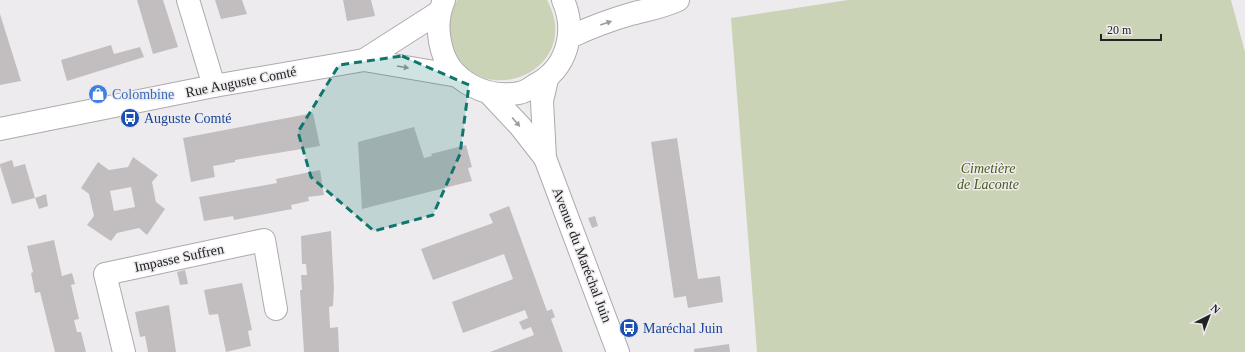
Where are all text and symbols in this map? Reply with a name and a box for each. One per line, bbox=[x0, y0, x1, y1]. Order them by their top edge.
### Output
scale bar bbox=[1101, 16, 1161, 42]
one-way arrow bbox=[600, 19, 612, 25]
text: 20 m bbox=[1107, 23, 1132, 37]
street label: Rue Auguste Comté bbox=[184, 64, 298, 100]
one-way arrow bbox=[397, 64, 409, 70]
shop icon: Colombine bbox=[87, 83, 109, 105]
place label: Colombine bbox=[112, 87, 174, 102]
bus stop icon: Auguste Comté bbox=[119, 107, 141, 129]
place label: Auguste Comté bbox=[144, 111, 232, 126]
one-way arrow bbox=[511, 116, 520, 127]
park label: Cimetière de Laconte bbox=[957, 161, 1019, 192]
street label: Avenue du Maréchal Juin bbox=[549, 185, 615, 325]
street label: Impasse Suffren bbox=[133, 241, 225, 275]
north arrow bbox=[1189, 296, 1229, 336]
text: N bbox=[1209, 301, 1223, 316]
bus stop icon: Maréchal Juin bbox=[618, 317, 640, 339]
place label: Maréchal Juin bbox=[643, 321, 723, 336]

